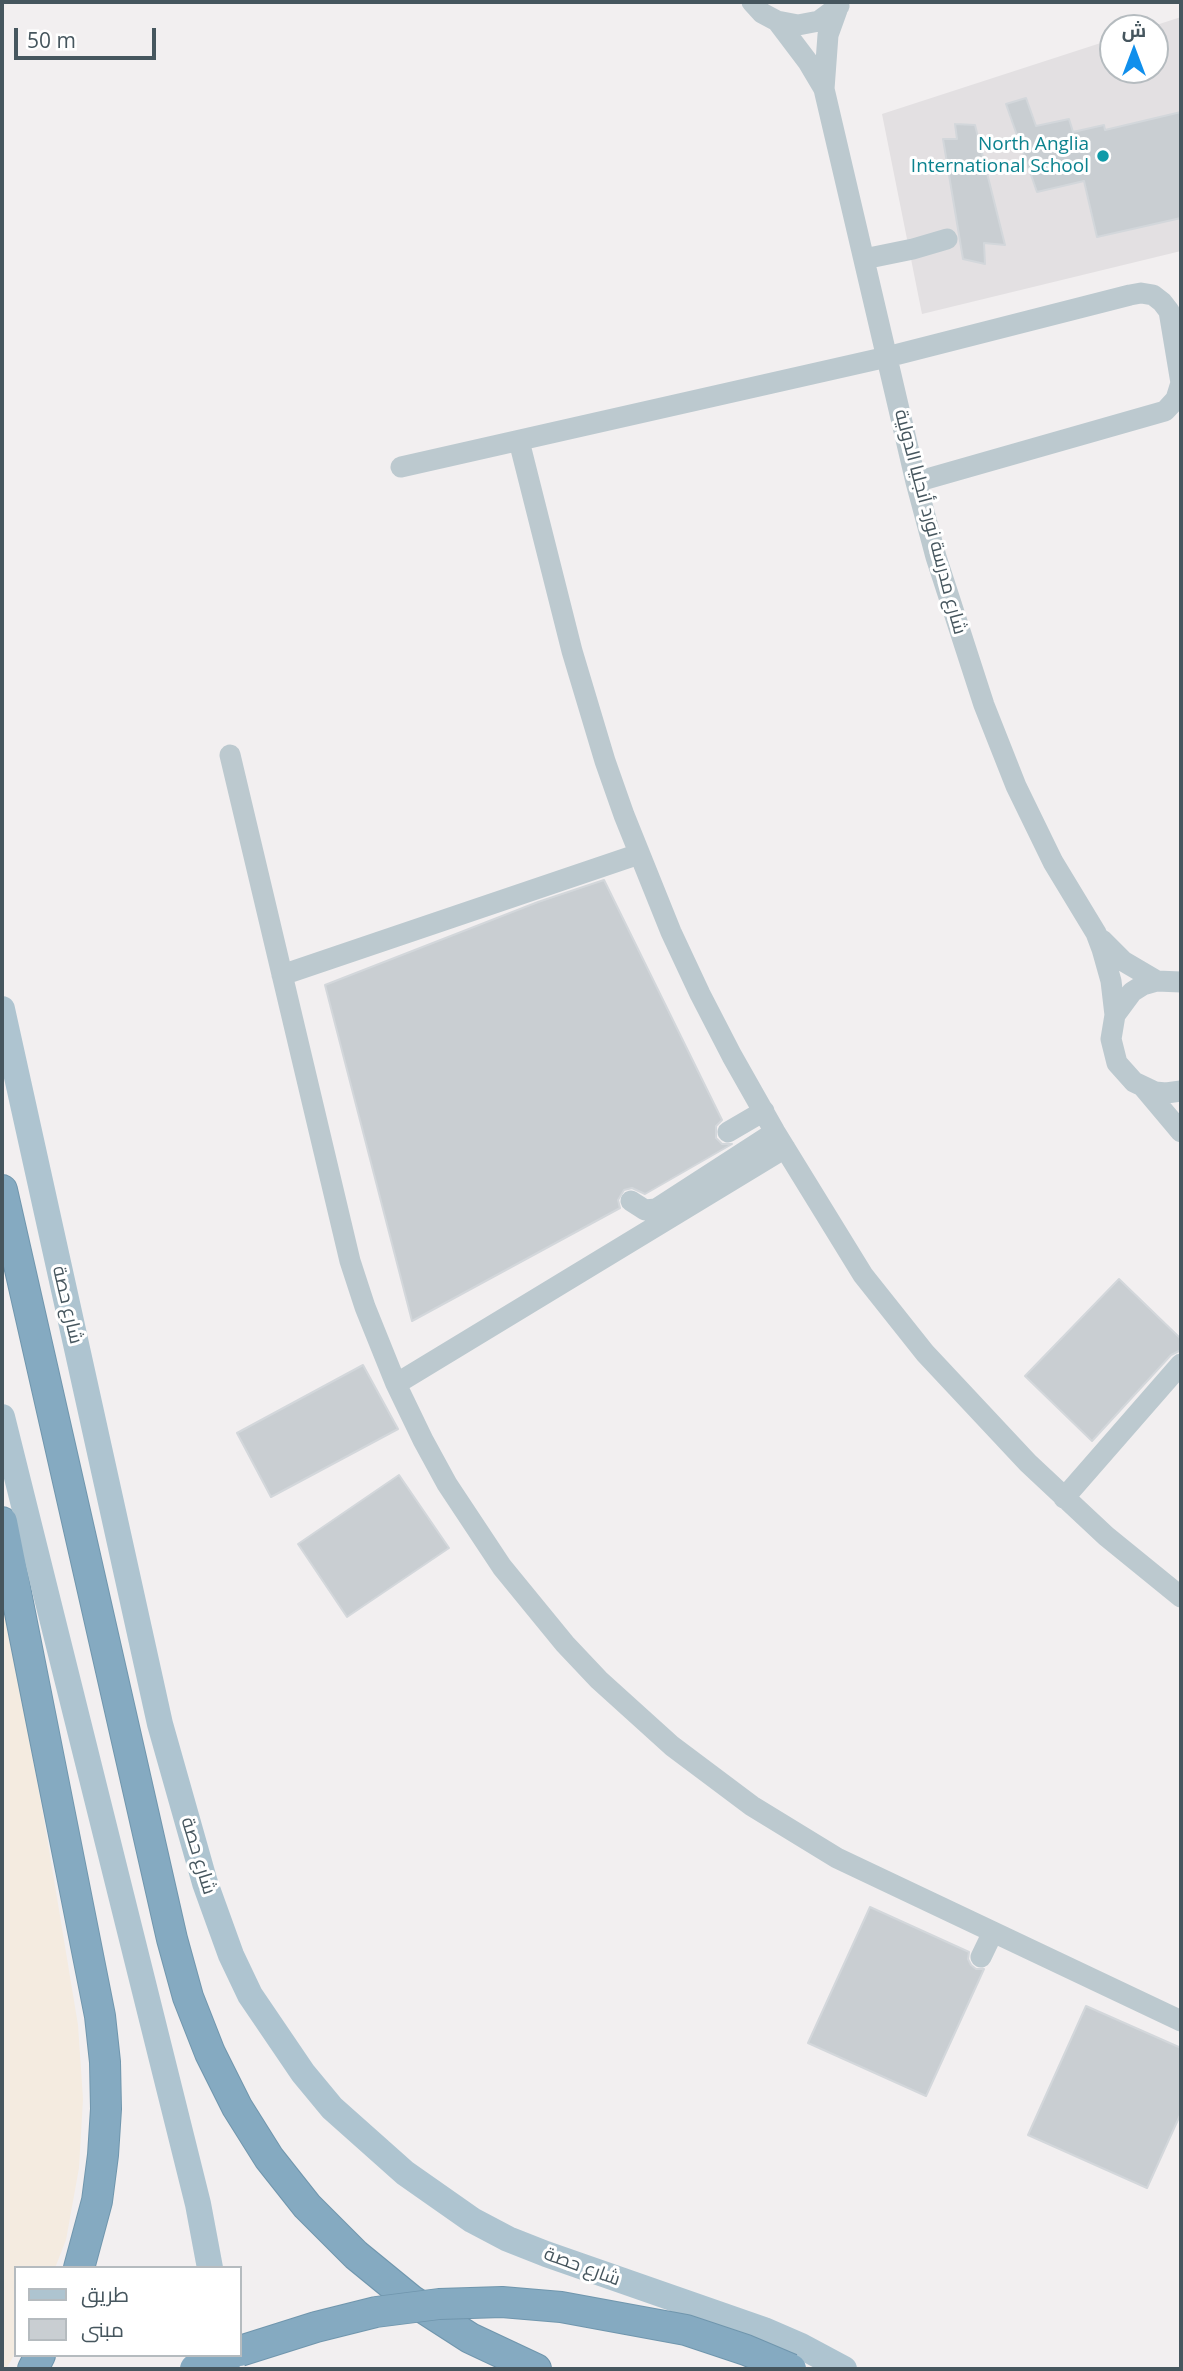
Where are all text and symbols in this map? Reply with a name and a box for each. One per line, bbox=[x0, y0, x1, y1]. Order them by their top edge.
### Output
scale bar bbox=[18, 14, 159, 58]
north arrow bbox=[1099, 14, 1169, 84]
text: ش bbox=[1122, 17, 1146, 43]
text: 50 m bbox=[27, 26, 76, 54]
place label: North Anglia International School bbox=[911, 134, 1089, 178]
marker: North Anglia International School bbox=[1095, 148, 1111, 164]
street label: شارع مدرسة نورد أنجليا الدولية bbox=[889, 407, 971, 637]
street label: شارع حصة bbox=[47, 1264, 87, 1346]
street label: شارع حصة bbox=[175, 1815, 221, 1897]
street label: شارع حصة bbox=[541, 2243, 623, 2291]
legend bbox=[14, 2266, 242, 2357]
text: طريق bbox=[81, 2280, 129, 2308]
text: مبنى bbox=[81, 2315, 124, 2343]

